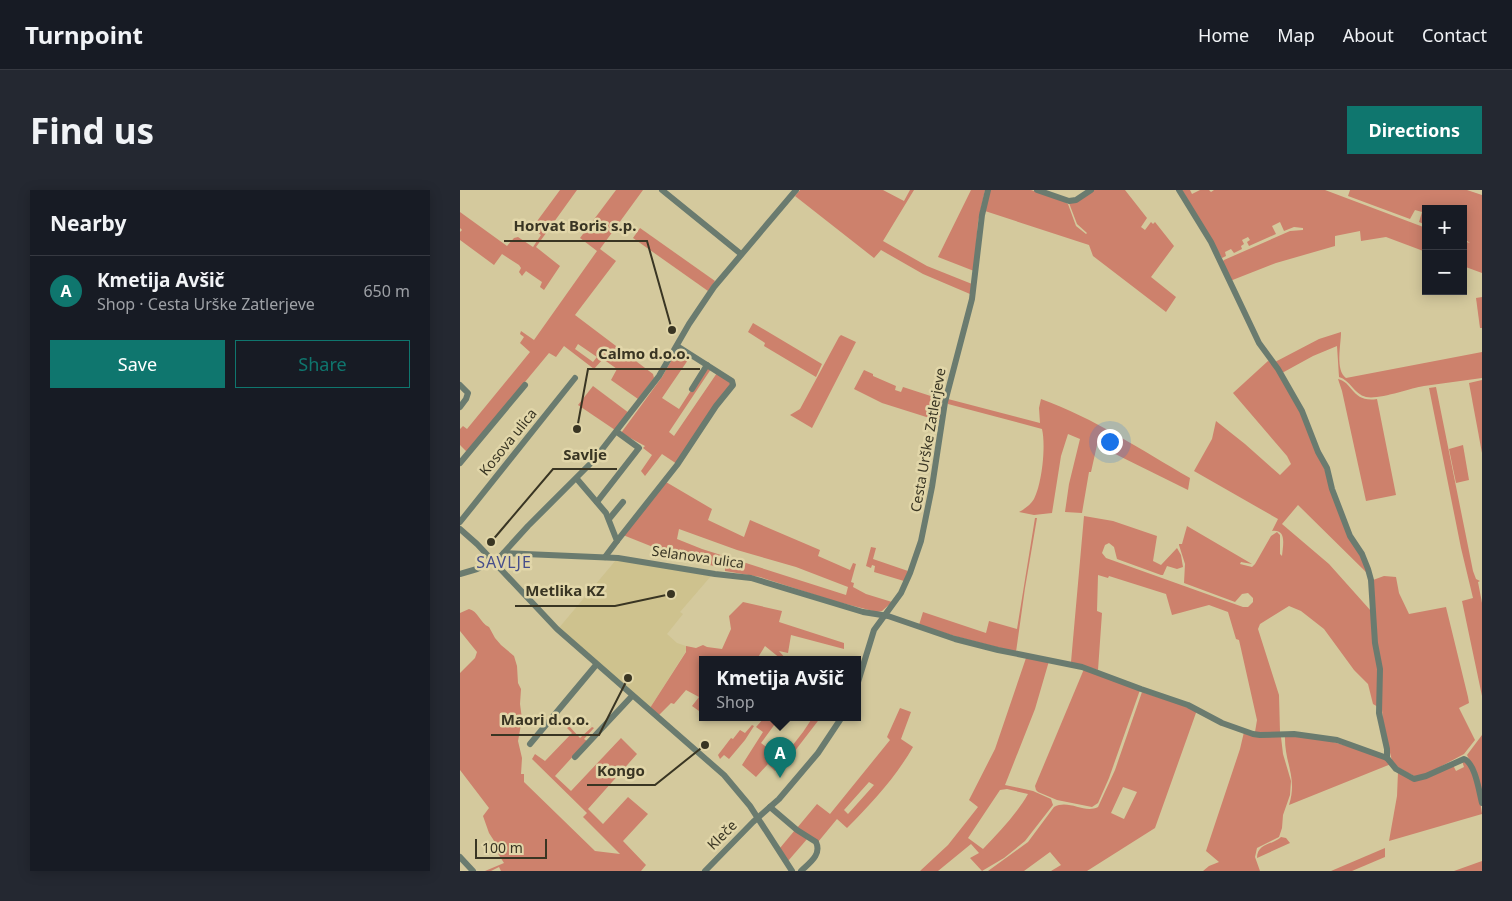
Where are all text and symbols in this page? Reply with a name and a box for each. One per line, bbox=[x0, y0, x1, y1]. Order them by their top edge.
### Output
text: Turnpoint bbox=[25, 18, 143, 51]
text: Home bbox=[1198, 23, 1249, 47]
text: Map bbox=[1277, 23, 1315, 47]
text: About bbox=[1343, 23, 1394, 47]
text: Contact bbox=[1422, 23, 1487, 47]
button: Directions bbox=[1347, 106, 1482, 154]
text: Find us bbox=[30, 107, 154, 154]
map controls bbox=[1422, 205, 1467, 295]
button: + bbox=[1422, 205, 1467, 250]
text: Nearby bbox=[50, 209, 126, 237]
callout: Horvat Boris s.p. bbox=[504, 211, 647, 241]
text: Horvat Boris s.p. bbox=[514, 215, 636, 235]
button: − bbox=[1422, 250, 1467, 295]
text: Kmetija Avšič bbox=[97, 267, 224, 293]
text: A bbox=[60, 280, 72, 302]
text: 650 m bbox=[363, 280, 410, 302]
text: Shop · Cesta Urške Zatlerjeve bbox=[97, 293, 315, 315]
callout: Calmo d.o.o. bbox=[588, 339, 700, 369]
button: Save bbox=[50, 340, 225, 388]
button: Share bbox=[235, 340, 410, 388]
text: Calmo d.o.o. bbox=[598, 343, 690, 363]
street label: Cesta Urške Zatlerjeve bbox=[905, 366, 950, 514]
street label: Kosova ulica bbox=[475, 404, 541, 479]
your location bbox=[1097, 429, 1123, 455]
callout: Savlje bbox=[553, 439, 617, 469]
text: Savlje bbox=[563, 444, 607, 464]
street label: Selanova ulica bbox=[651, 541, 745, 572]
district label: SAVLJE bbox=[476, 551, 532, 573]
callout: Metlika KZ bbox=[515, 576, 615, 606]
text: Metlika KZ bbox=[525, 580, 605, 600]
popup bbox=[699, 656, 861, 721]
text: Kmetija Avšič bbox=[716, 665, 844, 691]
text: Shop bbox=[716, 691, 754, 713]
callout: Maori d.o.o. bbox=[491, 705, 599, 735]
text: Maori d.o.o. bbox=[501, 709, 589, 729]
pin: A bbox=[764, 737, 796, 778]
callout: Kongo bbox=[587, 755, 655, 785]
text: Kongo bbox=[597, 760, 645, 780]
street label: Kleče bbox=[703, 816, 741, 854]
scale bar bbox=[475, 836, 548, 859]
text: 100 m bbox=[482, 838, 523, 857]

